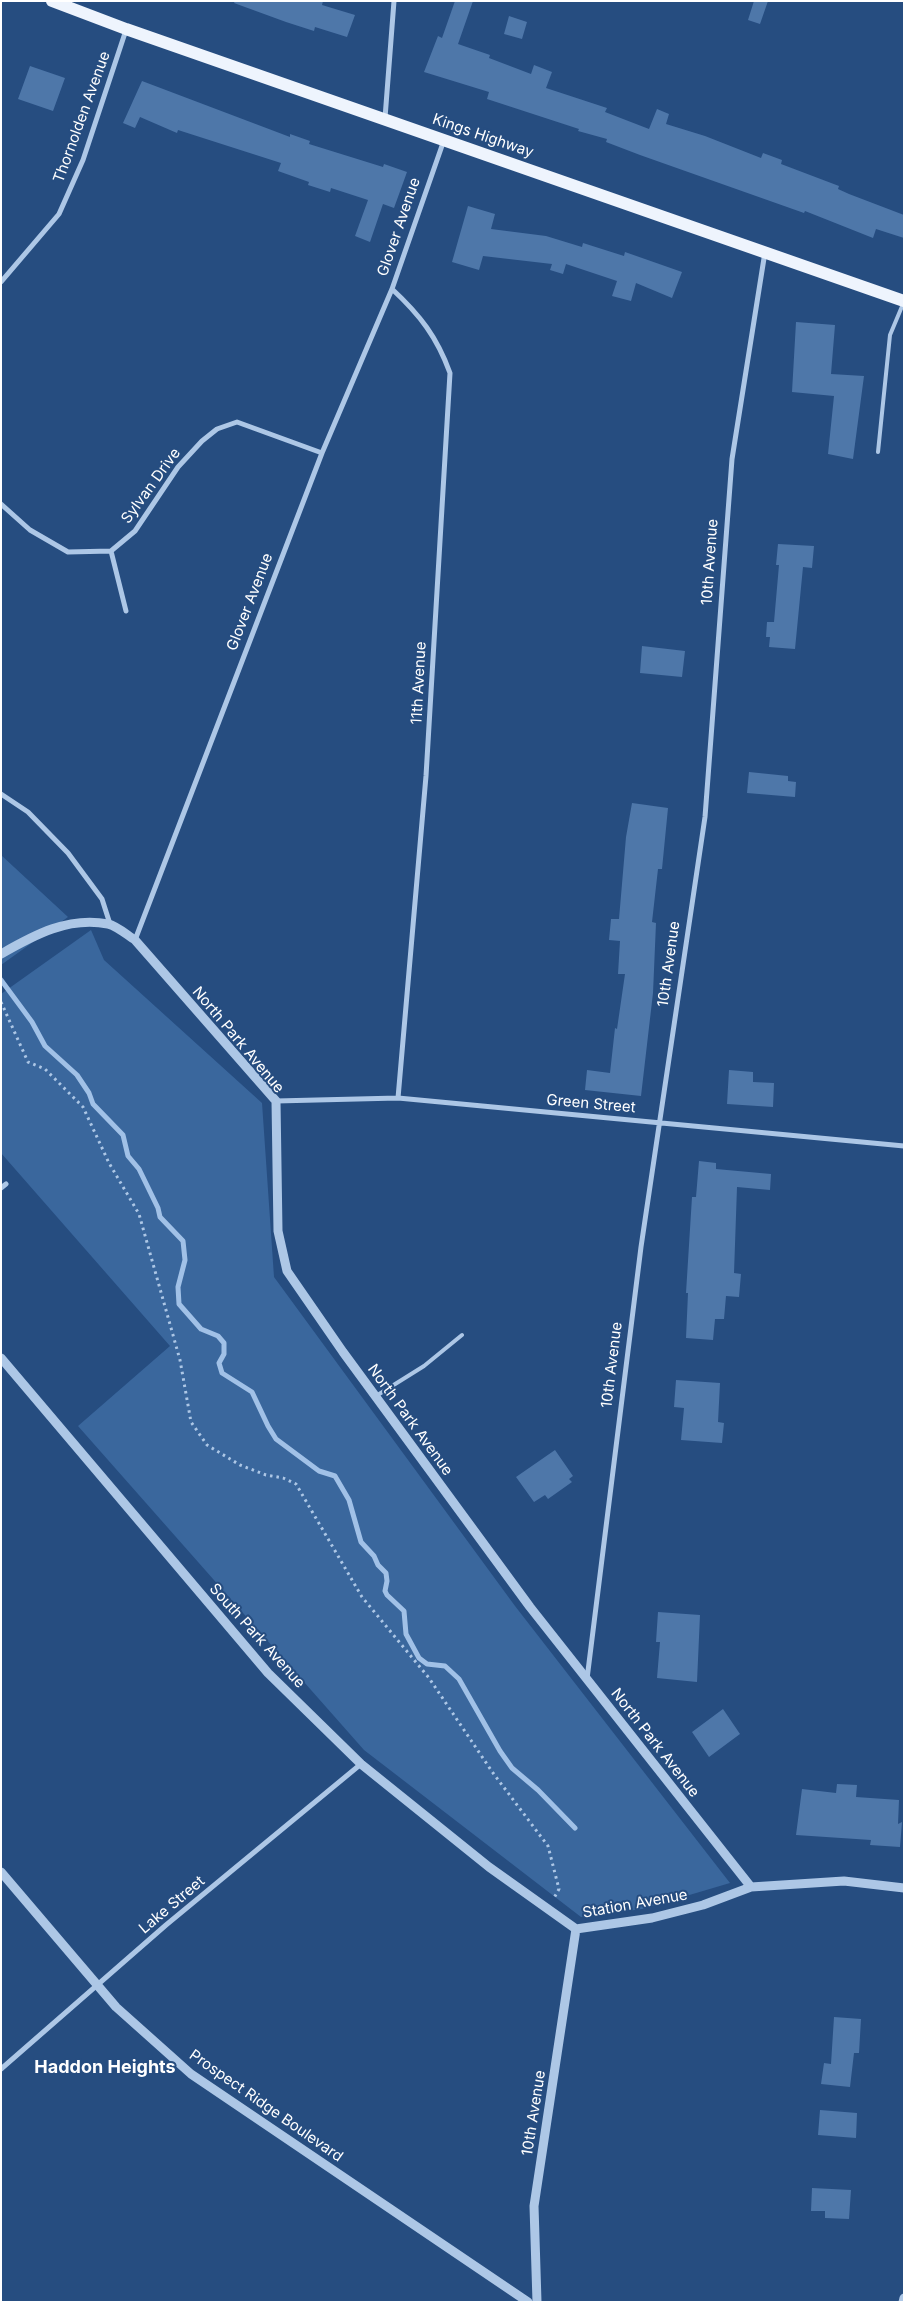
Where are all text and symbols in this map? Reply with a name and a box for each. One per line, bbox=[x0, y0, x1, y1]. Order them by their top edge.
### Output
street label: Thornolden Avenue bbox=[50, 49, 114, 185]
street label: Kings Highway bbox=[430, 110, 536, 162]
street label: Glover Avenue bbox=[374, 175, 424, 279]
street label: Sylvan Drive bbox=[118, 445, 184, 527]
street label: 10th Avenue bbox=[698, 518, 722, 606]
street label: Glover Avenue bbox=[223, 551, 277, 653]
street label: 11th Avenue bbox=[408, 641, 430, 725]
street label: 10th Avenue bbox=[654, 920, 684, 1008]
street label: North Park Avenue bbox=[188, 983, 288, 1097]
street label: Green Street bbox=[546, 1091, 636, 1117]
street label: 10th Avenue bbox=[598, 1321, 626, 1409]
street label: North Park Avenue bbox=[364, 1361, 456, 1479]
street label: South Park Avenue bbox=[205, 1580, 309, 1692]
street label: North Park Avenue bbox=[607, 1685, 703, 1801]
street label: Lake Street bbox=[136, 1872, 208, 1938]
street label: Station Avenue bbox=[581, 1886, 689, 1922]
street label: Prospect Ridge Boulevard bbox=[186, 2046, 346, 2166]
district label: Haddon Heights bbox=[34, 2057, 176, 2079]
street label: 10th Avenue bbox=[518, 2069, 550, 2157]

